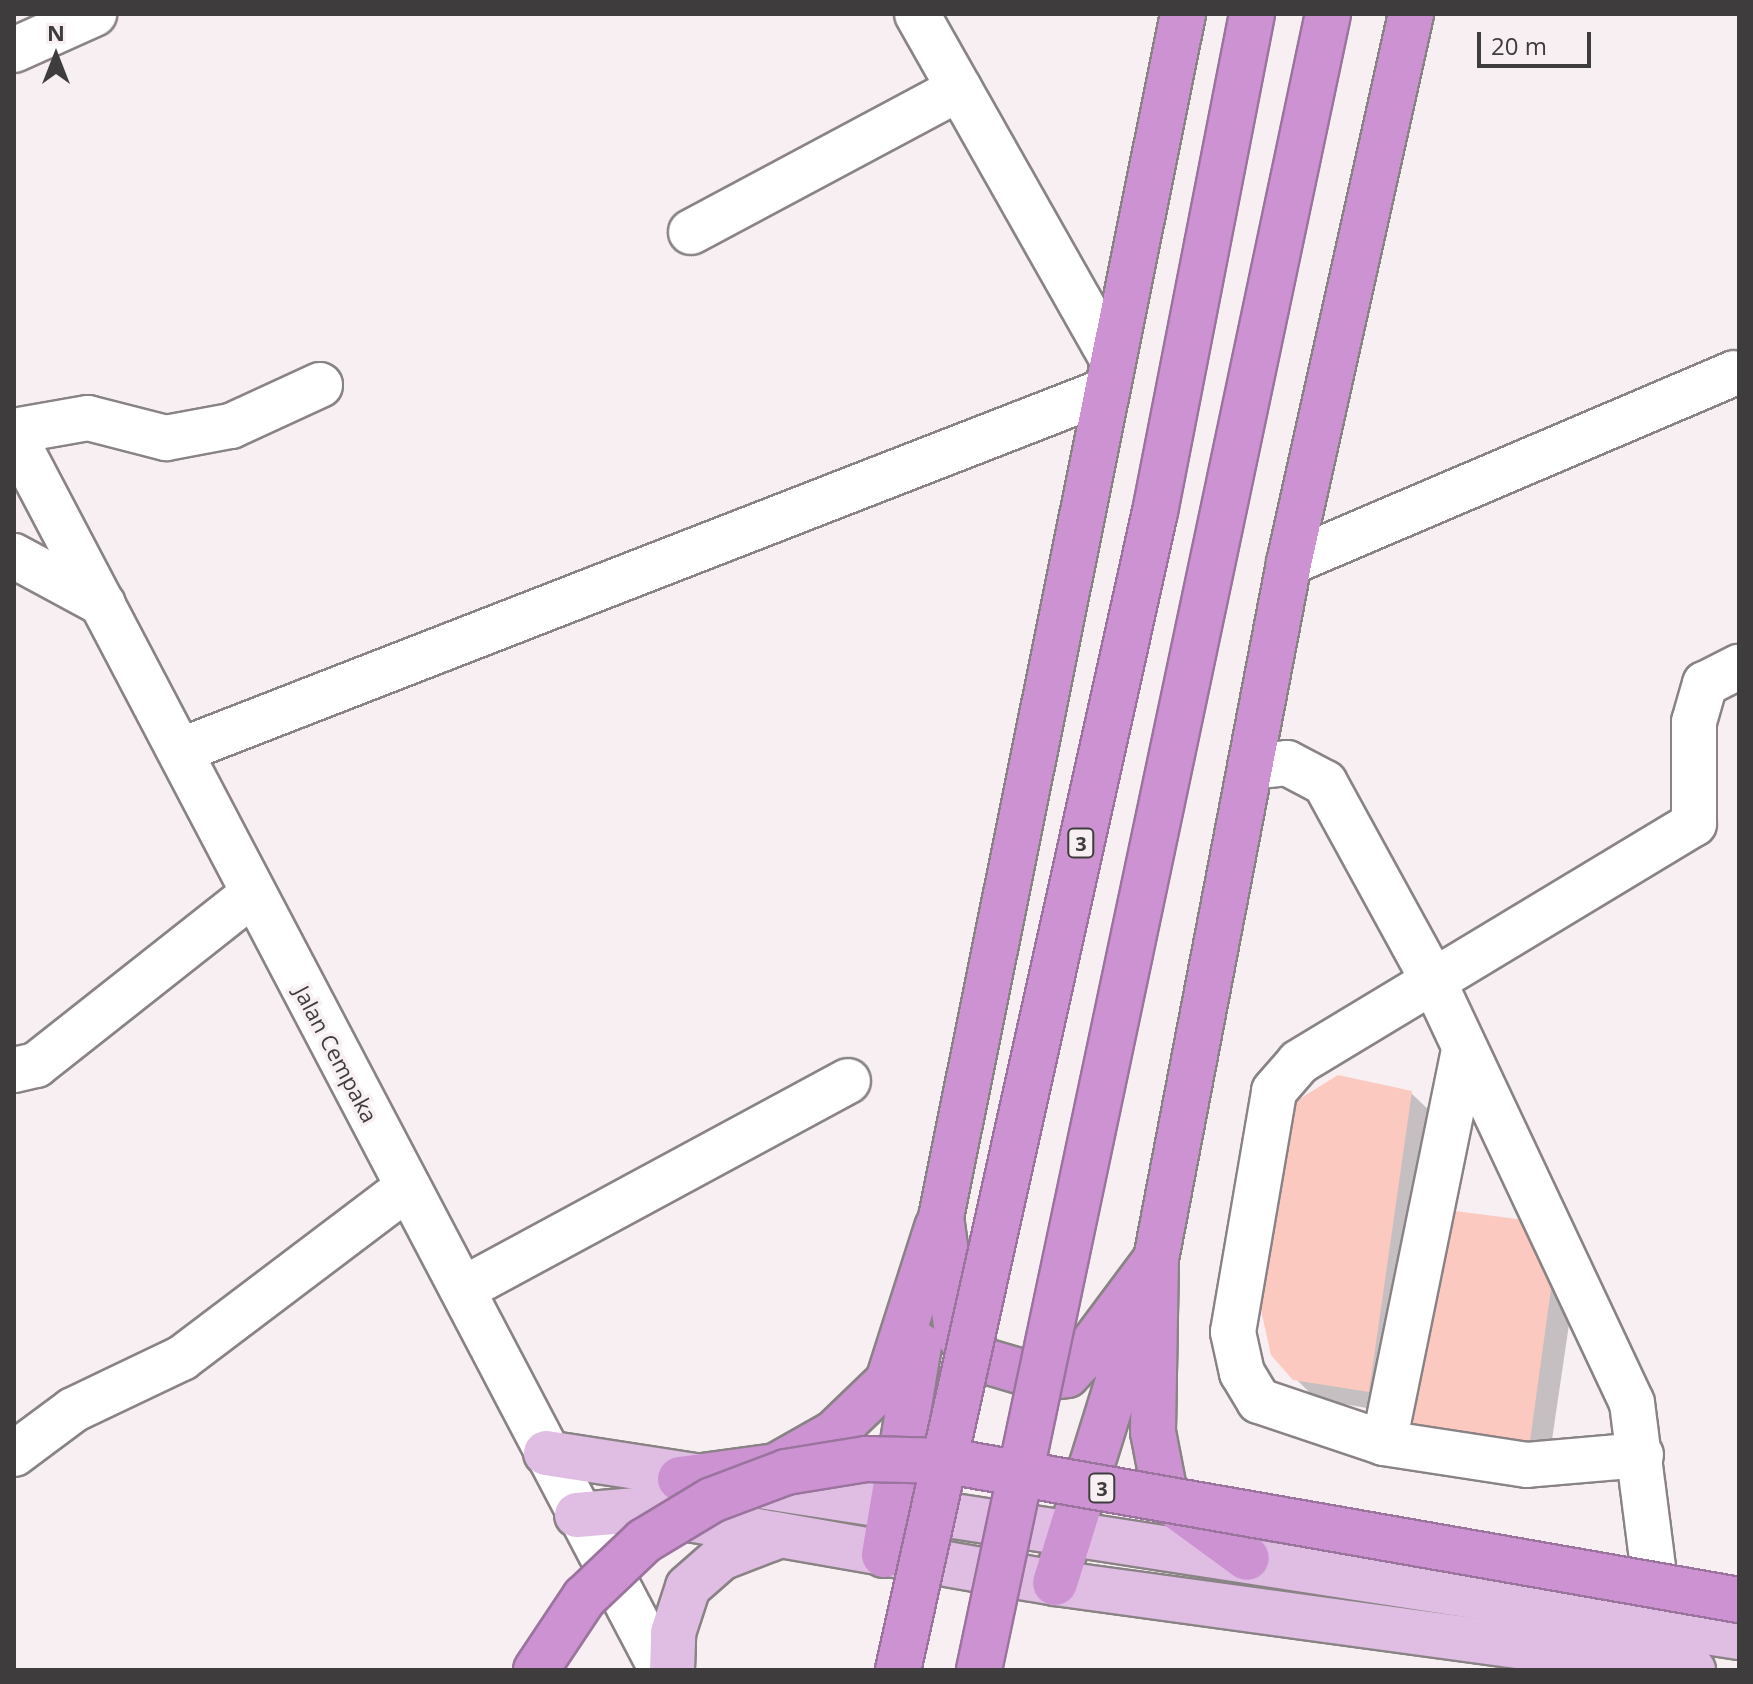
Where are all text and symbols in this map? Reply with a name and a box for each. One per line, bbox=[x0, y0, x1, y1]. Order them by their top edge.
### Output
north arrow bbox=[16, 16, 96, 96]
scale bar bbox=[1481, 16, 1595, 66]
text: N bbox=[47, 17, 65, 47]
text: 20 m bbox=[1491, 29, 1547, 62]
road number: 3 bbox=[1067, 827, 1095, 859]
street label: Jalan Cempaka bbox=[289, 981, 383, 1127]
road number: 3 bbox=[1088, 1472, 1116, 1504]

